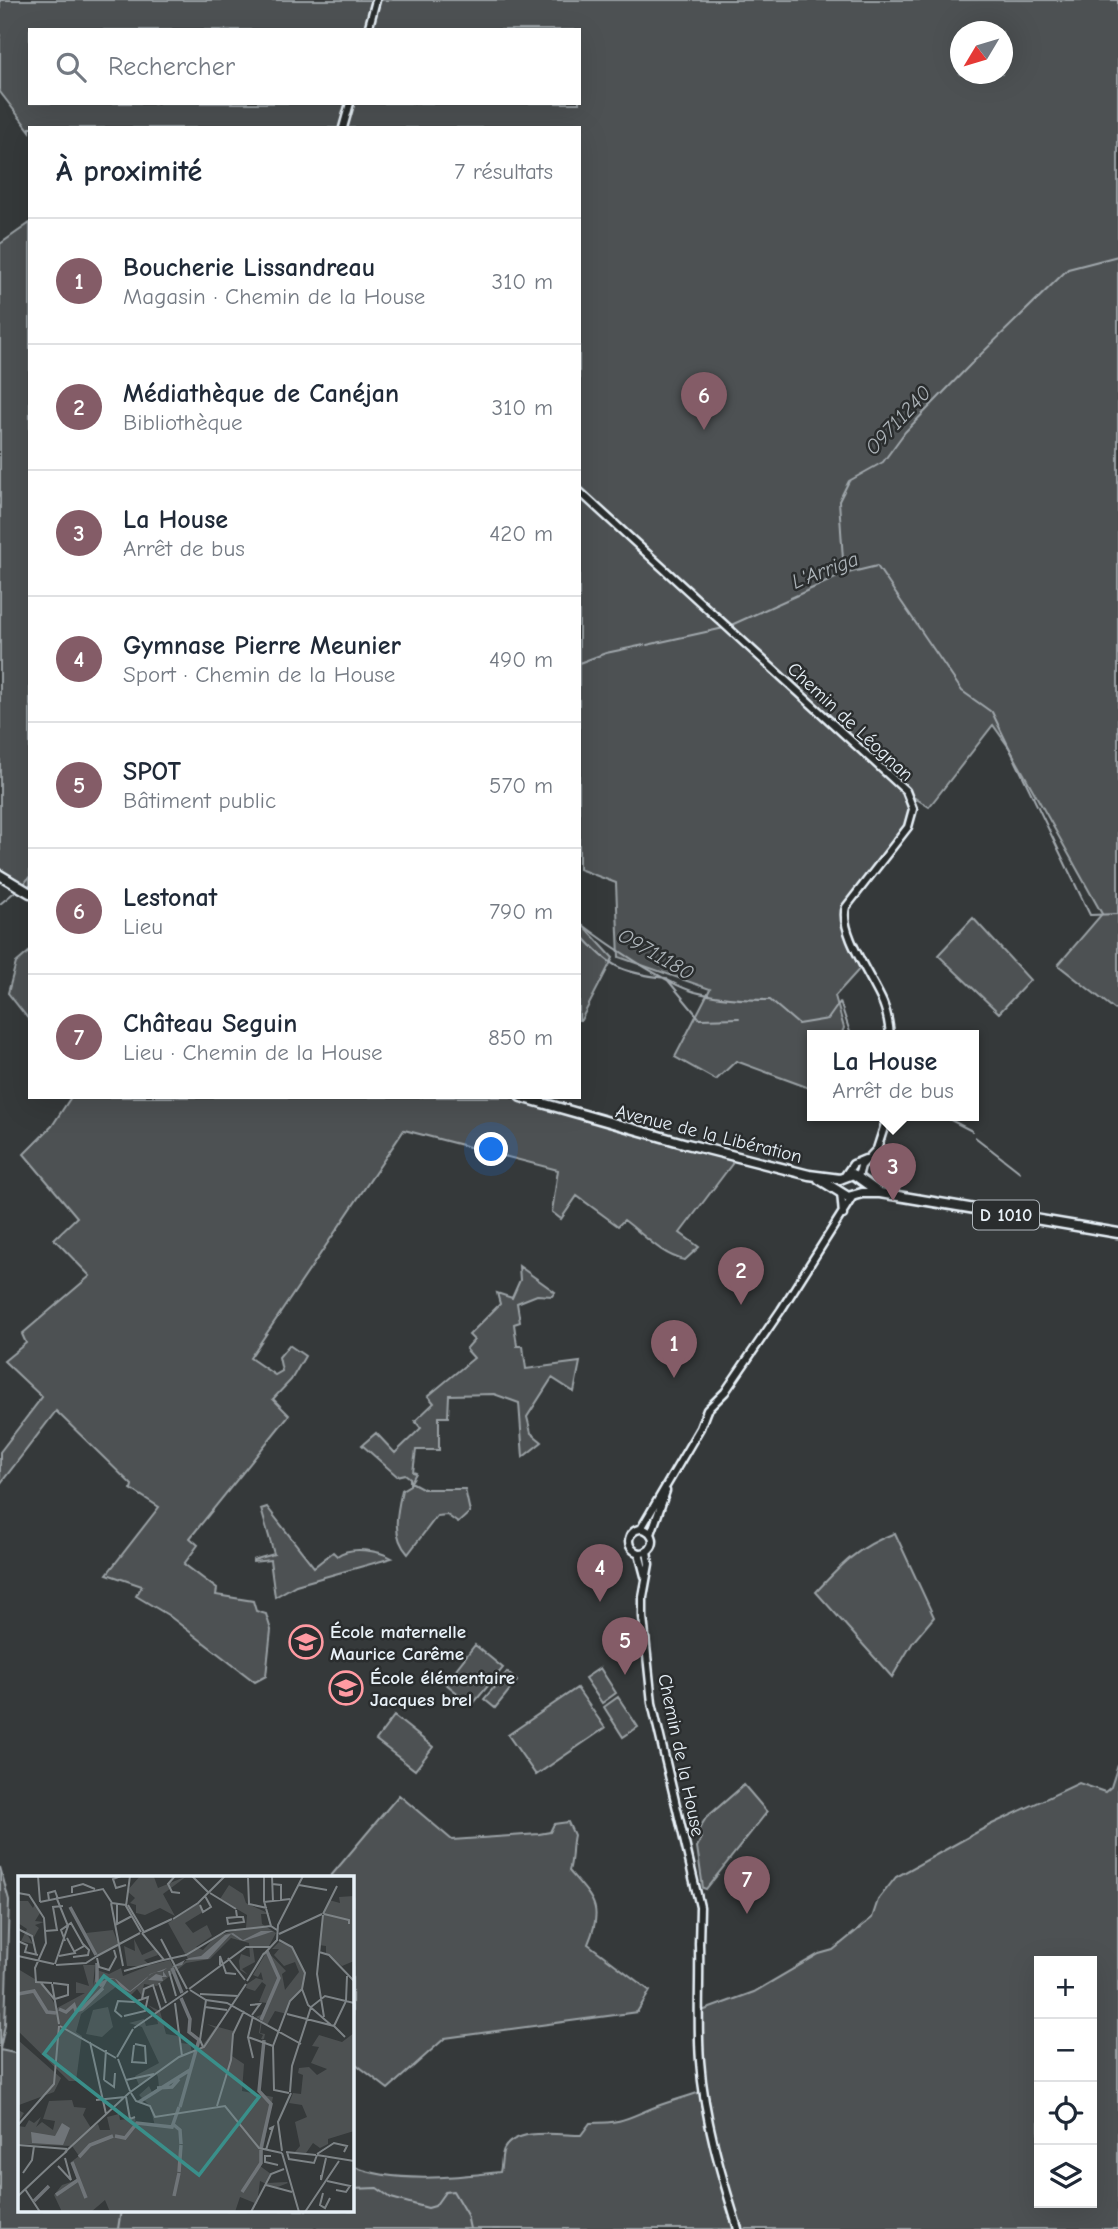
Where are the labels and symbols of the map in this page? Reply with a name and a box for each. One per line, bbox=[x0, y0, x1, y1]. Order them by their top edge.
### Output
north arrow bbox=[950, 21, 1013, 84]
pin: 6 bbox=[681, 372, 727, 430]
water label: O9711240 bbox=[860, 381, 936, 459]
water label: L'Arriga bbox=[788, 546, 862, 594]
street label: Chemin de Léognan bbox=[783, 658, 918, 786]
water label: O9711180 bbox=[614, 923, 698, 985]
street label: Avenue de la Libération bbox=[613, 1100, 804, 1168]
your location bbox=[474, 1132, 508, 1166]
pin: 3 bbox=[870, 1143, 916, 1201]
road number: D 1010 bbox=[973, 1200, 1039, 1230]
pin: 2 bbox=[718, 1247, 764, 1305]
pin: 1 bbox=[651, 1320, 697, 1378]
pin: 4 bbox=[577, 1544, 623, 1602]
pin: 5 bbox=[602, 1617, 648, 1675]
place label: École maternelle Maurice Carême bbox=[330, 1621, 466, 1665]
school or university icon: École maternelle Maurice Carême bbox=[287, 1623, 325, 1661]
place label: École élémentaire Jacques brel bbox=[370, 1667, 515, 1711]
school or university icon: École élémentaire Jacques brel bbox=[327, 1669, 365, 1707]
street label: Chemin de la House bbox=[653, 1672, 709, 1838]
pin: 7 bbox=[724, 1856, 770, 1914]
inset map bbox=[18, 1876, 354, 2212]

